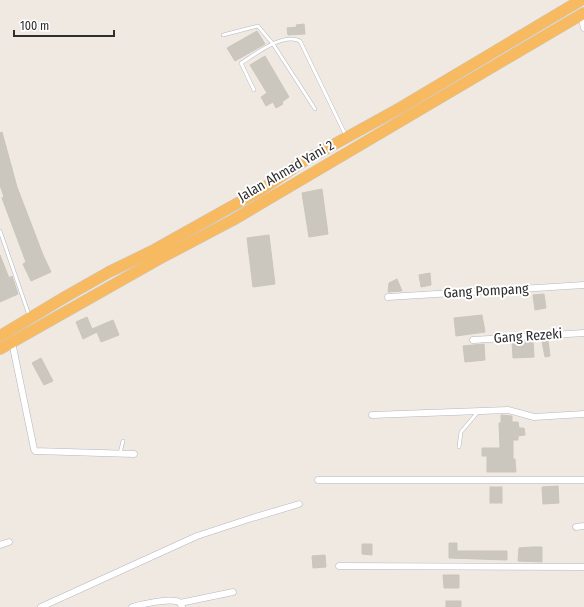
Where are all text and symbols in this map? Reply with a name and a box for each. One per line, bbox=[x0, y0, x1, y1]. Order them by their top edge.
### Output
scale bar bbox=[14, 12, 114, 38]
text: 100 m bbox=[20, 19, 49, 33]
street label: Jalan Ahmad Yani 2 bbox=[235, 137, 337, 205]
street label: Gang Pompang bbox=[443, 280, 529, 302]
street label: Gang Rezeki bbox=[493, 325, 563, 347]

